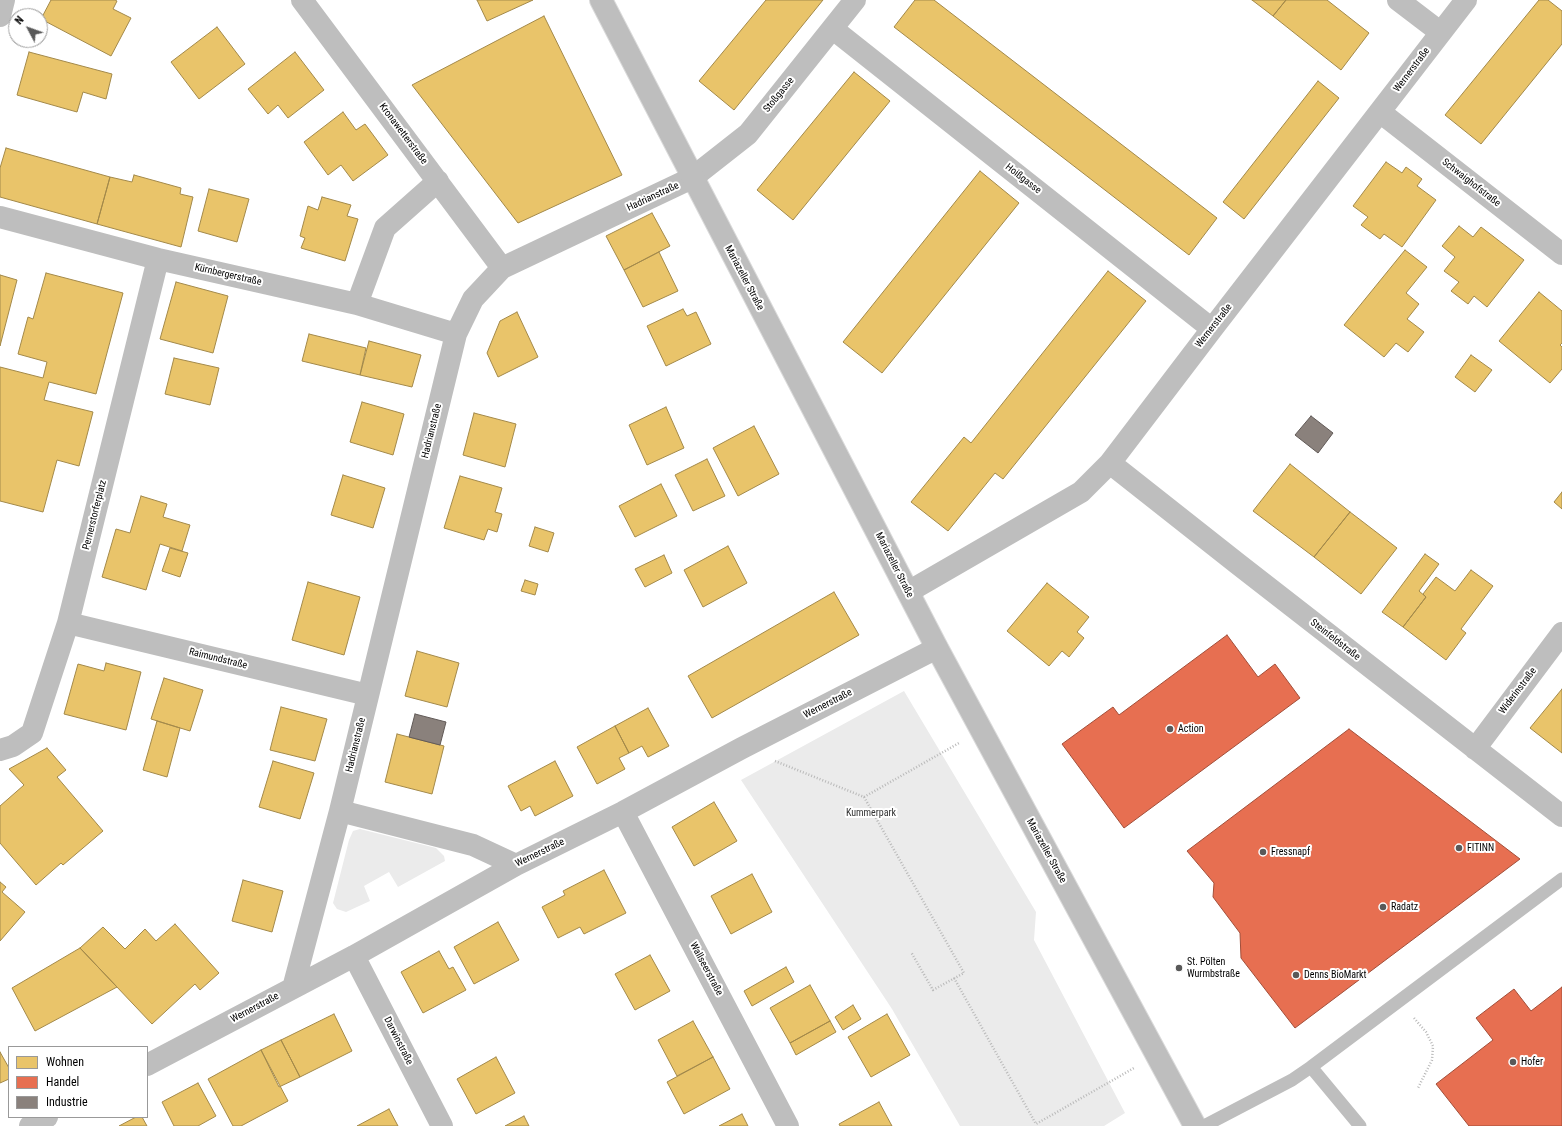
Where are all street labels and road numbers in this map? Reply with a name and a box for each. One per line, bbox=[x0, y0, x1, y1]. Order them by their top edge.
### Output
street label: Wernerstraße bbox=[1391, 45, 1433, 95]
street label: Stoßgasse bbox=[761, 75, 797, 115]
street label: Kronawetterstraße bbox=[376, 101, 430, 167]
street label: Schwaighofstraße bbox=[1439, 156, 1503, 210]
street label: Hoißgasse bbox=[1003, 161, 1043, 197]
street label: Hadrianstraße bbox=[625, 180, 681, 214]
street label: Mariazeller Straße bbox=[722, 243, 766, 313]
street label: Kürnbergerstraße bbox=[193, 261, 263, 289]
street label: Wernerstraße bbox=[1193, 301, 1235, 351]
street label: Hadrianstraße bbox=[419, 402, 445, 460]
street label: Pernerstorferplatz bbox=[81, 479, 109, 551]
street label: Mariazeller Straße bbox=[872, 530, 916, 600]
street label: Steinfeldstraße bbox=[1308, 617, 1362, 663]
street label: Raimundstraße bbox=[188, 646, 248, 672]
street label: Widerinstraße bbox=[1497, 666, 1539, 716]
street label: Wernerstraße bbox=[802, 687, 854, 721]
street label: Hadrianstraße bbox=[343, 716, 369, 774]
street label: Mariazeller Straße bbox=[1023, 817, 1069, 885]
street label: Wernerstraße bbox=[514, 836, 566, 870]
street label: Wallseerstraße bbox=[687, 940, 725, 998]
street label: Wernerstraße bbox=[229, 990, 281, 1026]
street label: Darwinstraße bbox=[381, 1015, 415, 1067]

